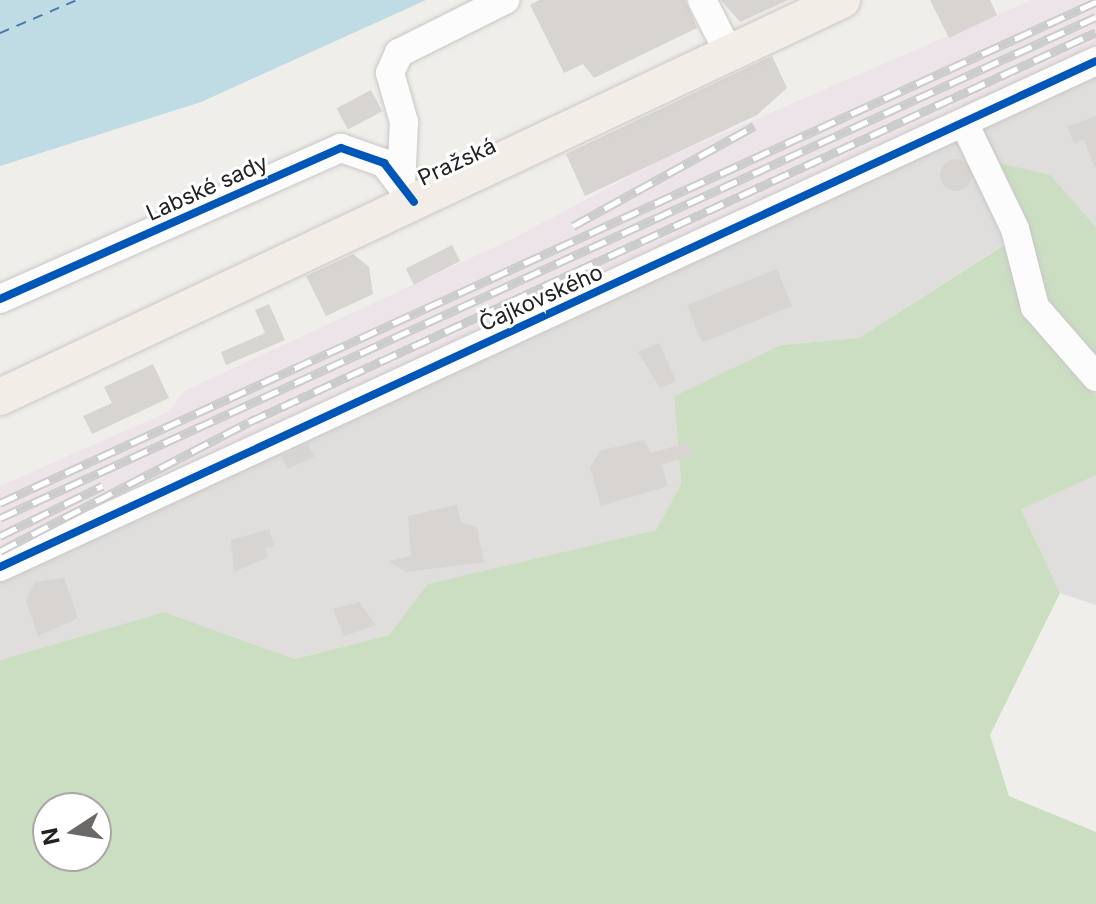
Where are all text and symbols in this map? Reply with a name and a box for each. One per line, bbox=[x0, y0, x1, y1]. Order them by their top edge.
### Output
street label: Pražská bbox=[414, 133, 500, 191]
street label: Labské sady bbox=[142, 149, 272, 227]
street label: Čajkovského bbox=[475, 259, 607, 337]
north arrow bbox=[32, 792, 112, 872]
text: N bbox=[36, 826, 65, 847]

